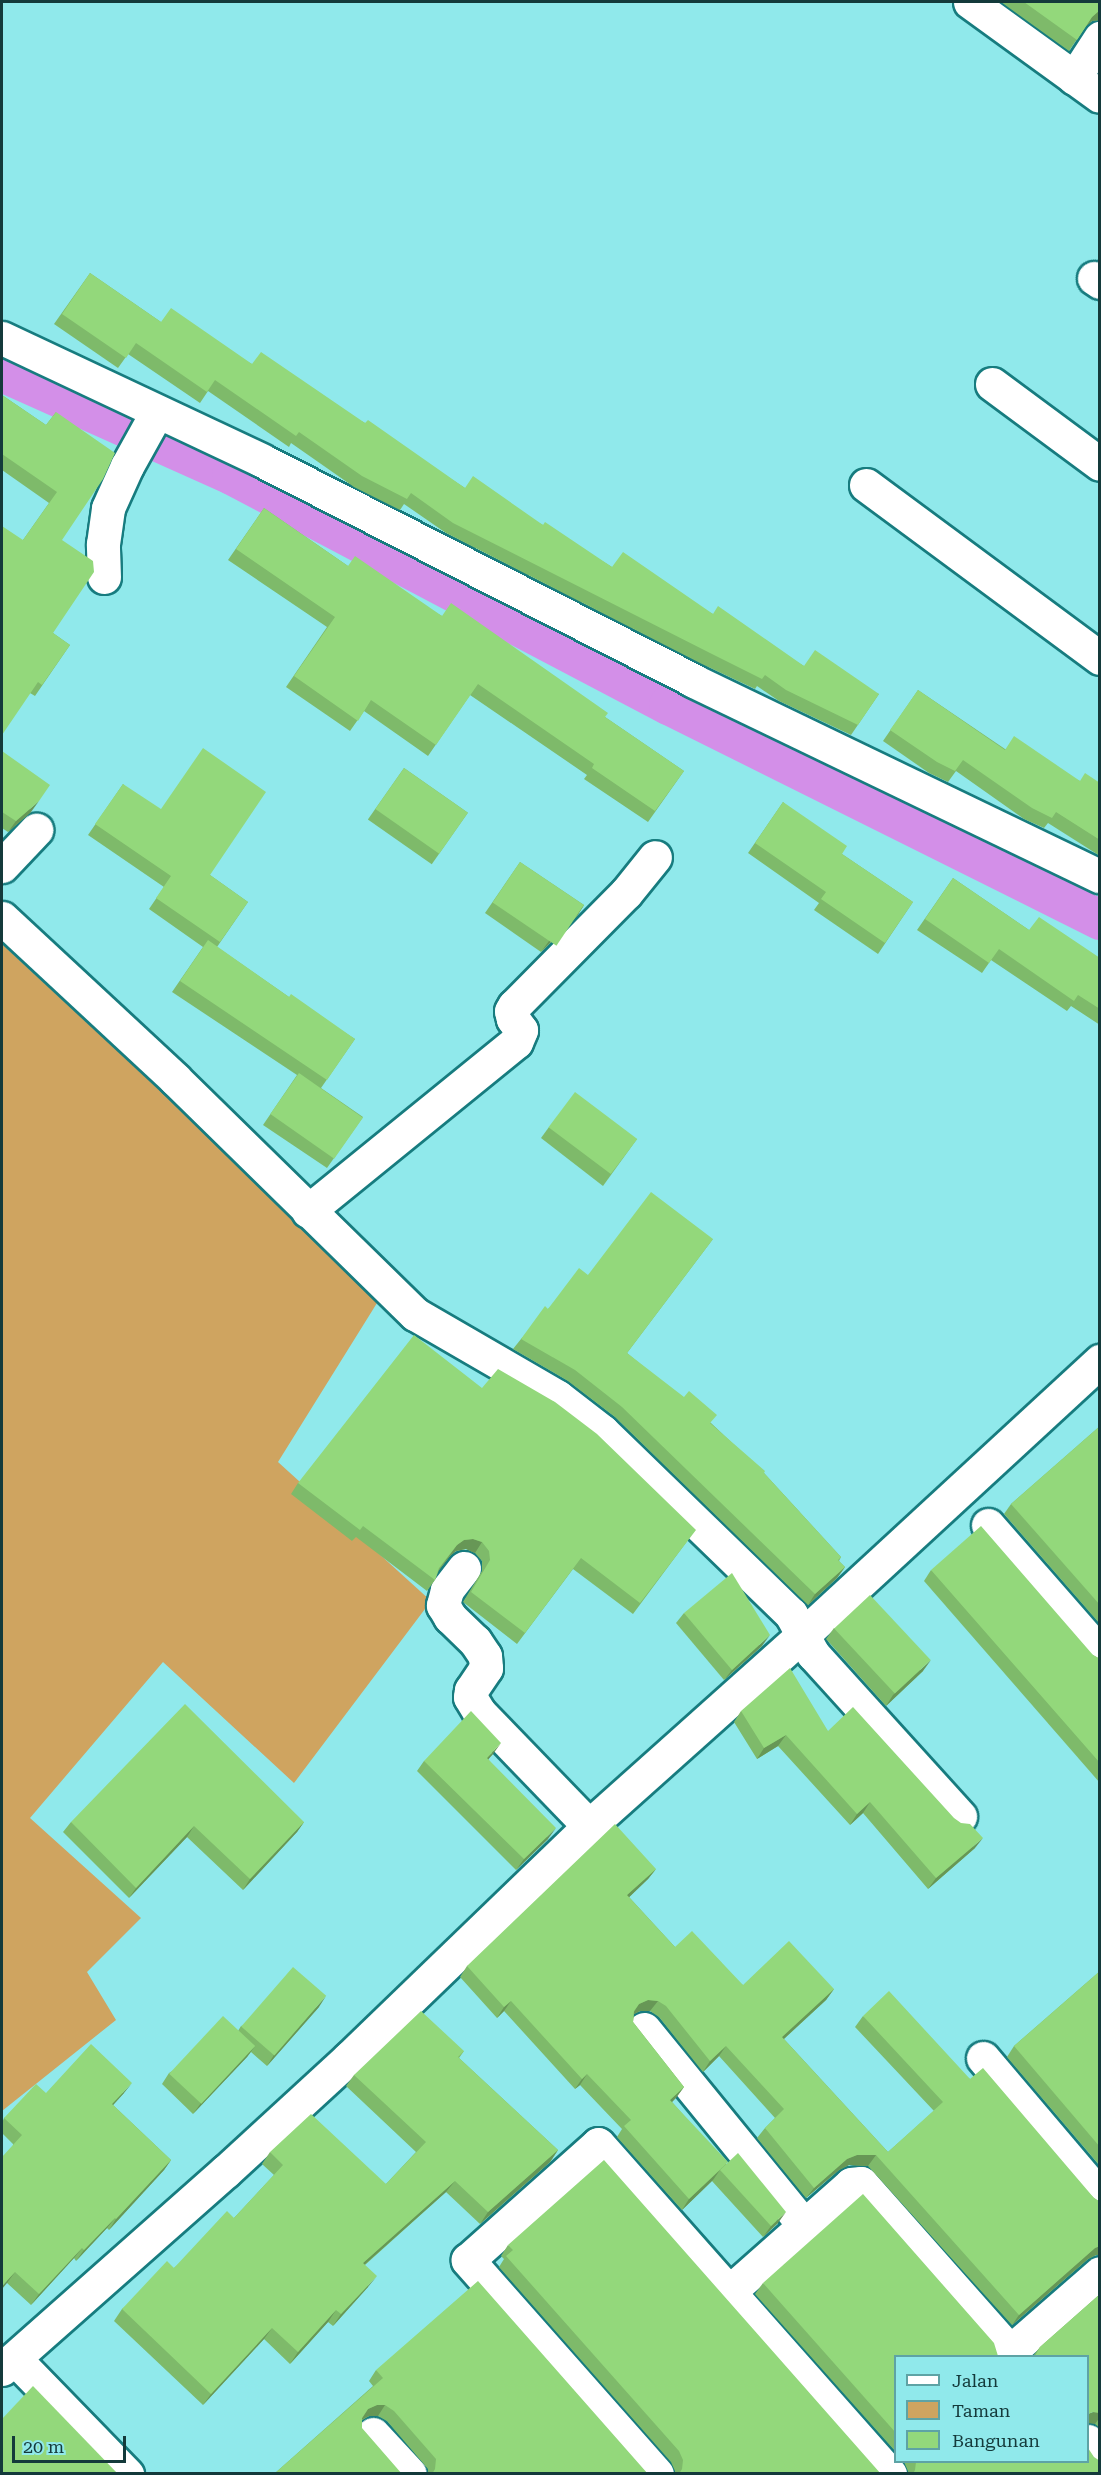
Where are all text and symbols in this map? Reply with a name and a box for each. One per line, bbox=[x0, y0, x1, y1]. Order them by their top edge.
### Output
legend bbox=[894, 2355, 1089, 2463]
text: Jalan bbox=[952, 2370, 998, 2391]
text: Taman bbox=[952, 2400, 1010, 2421]
scale bar bbox=[15, 2424, 129, 2462]
text: Bangunan bbox=[952, 2430, 1040, 2451]
text: 20 m bbox=[23, 2436, 64, 2457]

